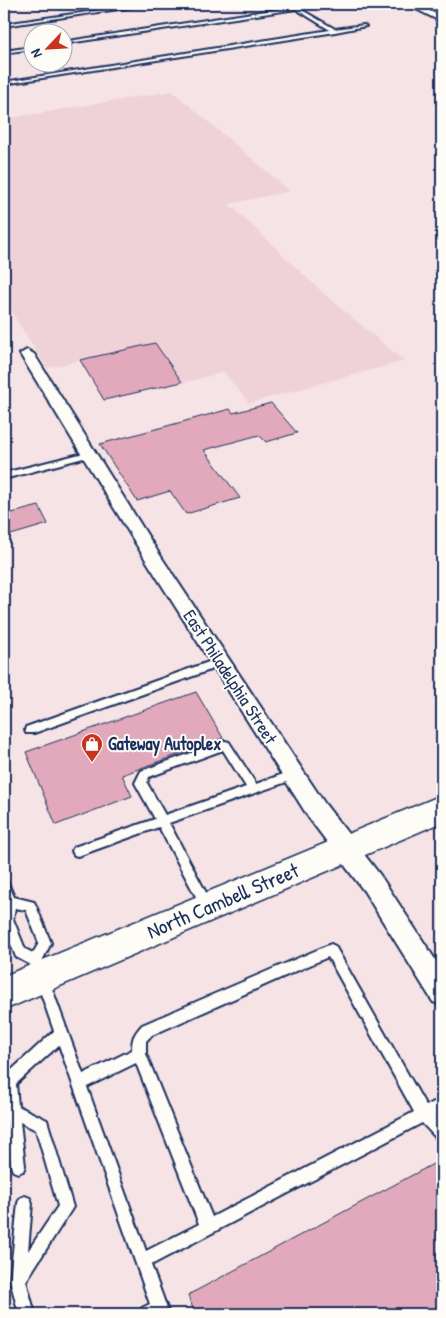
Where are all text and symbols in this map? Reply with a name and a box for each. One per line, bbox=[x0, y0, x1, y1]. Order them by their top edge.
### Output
north arrow bbox=[22, 22, 72, 72]
text: N bbox=[25, 46, 46, 61]
street label: East Philadelphia Street bbox=[178, 605, 284, 750]
place label: Gateway Autoplex bbox=[108, 731, 221, 757]
shop icon: Gateway Autoplex bbox=[80, 732, 104, 763]
street label: North Cambell Street bbox=[142, 855, 304, 946]

